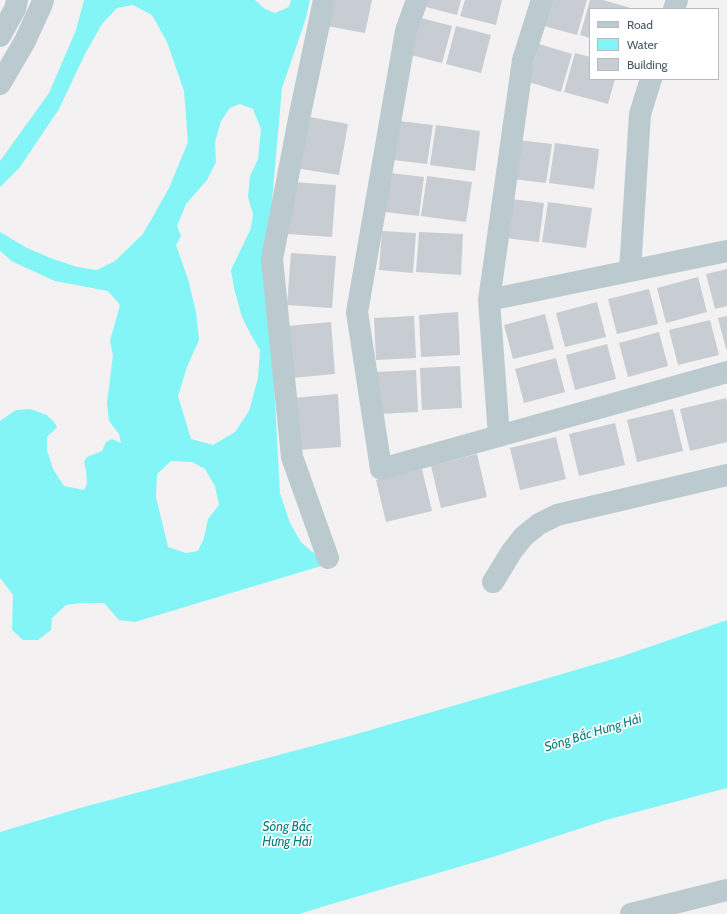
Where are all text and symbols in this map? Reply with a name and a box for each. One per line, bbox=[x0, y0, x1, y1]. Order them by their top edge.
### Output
legend bbox=[589, 8, 719, 80]
text: Road bbox=[627, 17, 653, 32]
text: Water bbox=[627, 37, 657, 52]
text: Building bbox=[627, 57, 668, 72]
water label: Sông Bắc Hưng Hải bbox=[543, 711, 643, 755]
water label: Sông Bắc Hưng Hải bbox=[262, 819, 312, 850]

